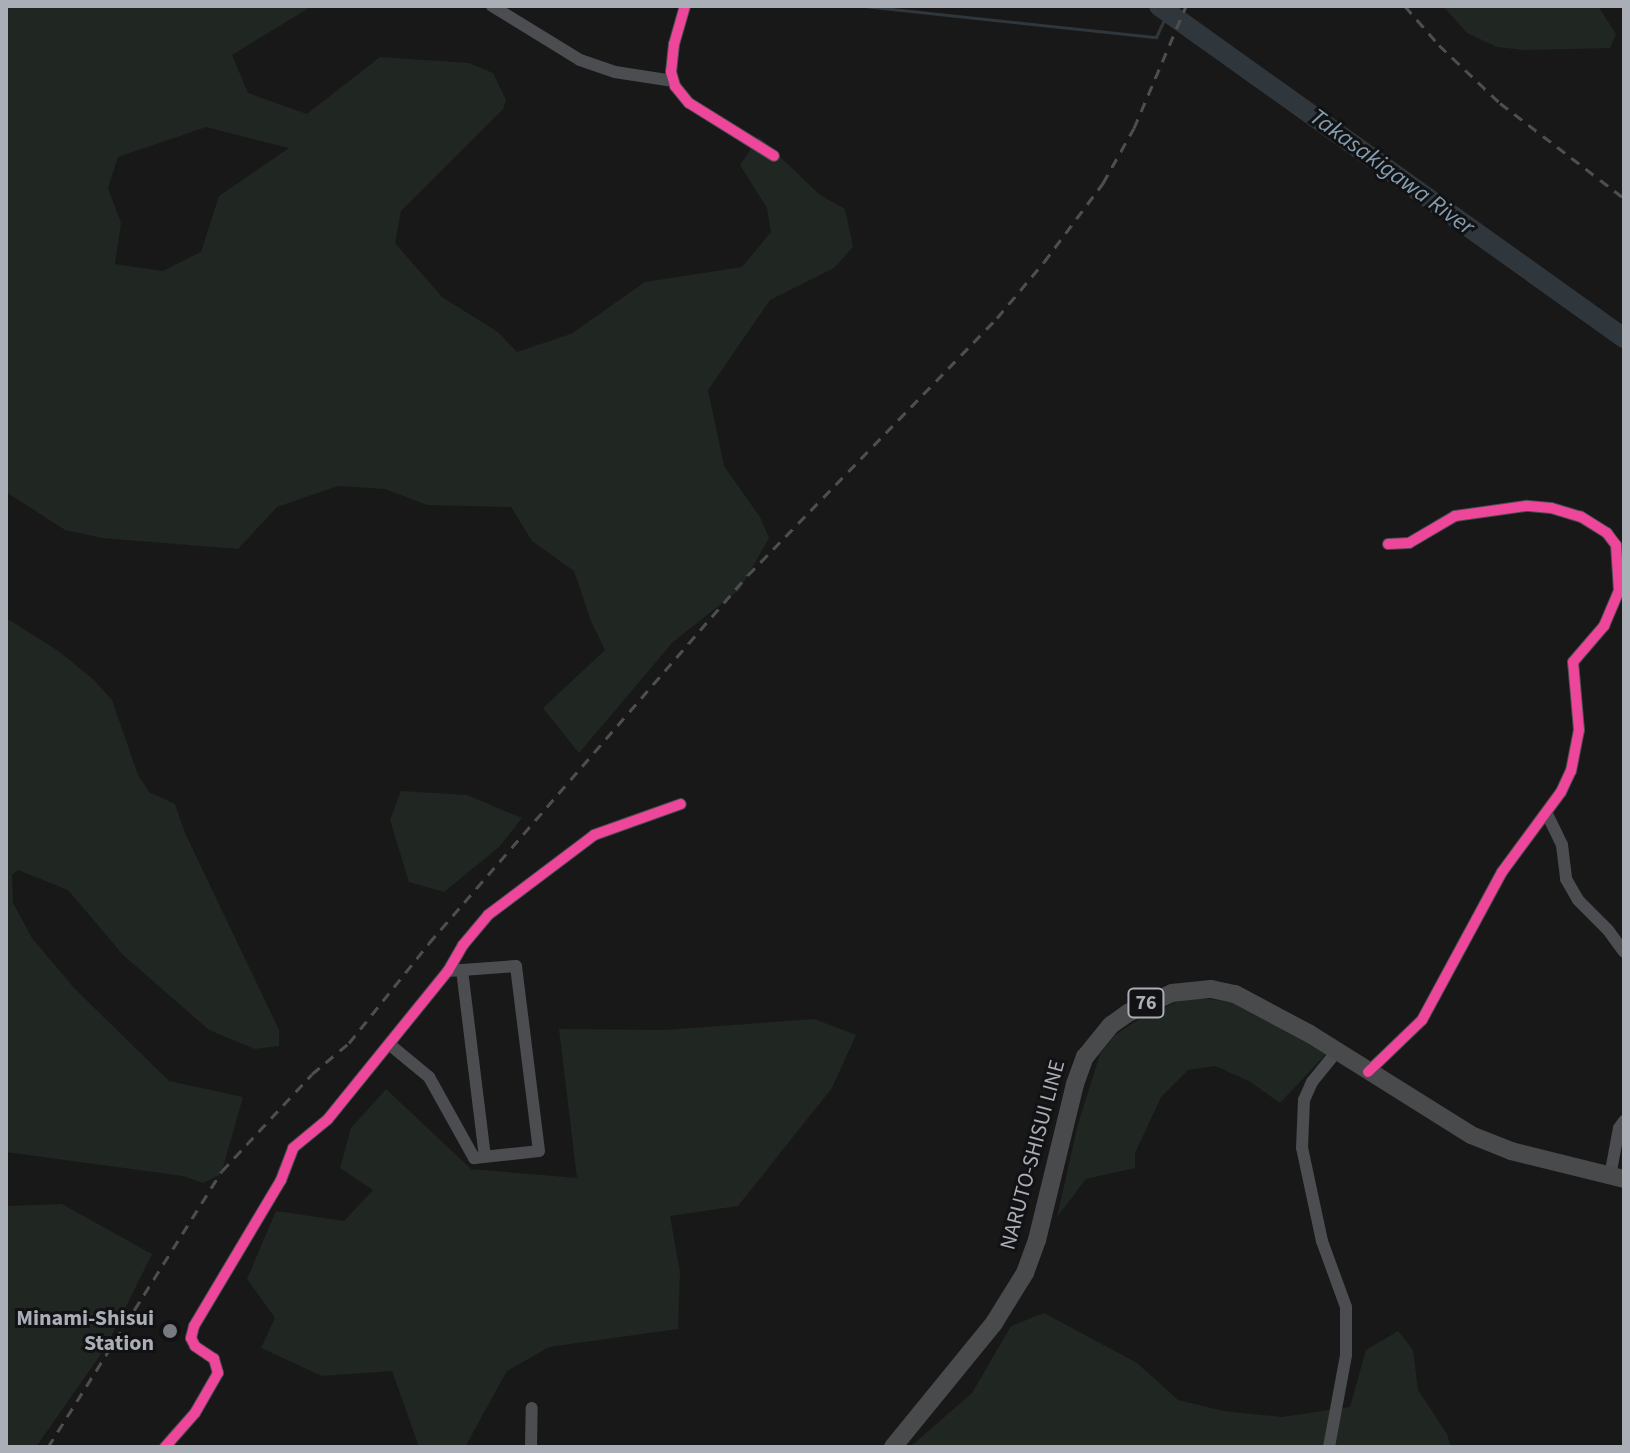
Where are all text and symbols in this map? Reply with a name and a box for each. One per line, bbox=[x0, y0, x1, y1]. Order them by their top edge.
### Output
water label: Takasakigawa River bbox=[1304, 103, 1480, 241]
road number: 76 bbox=[1126, 987, 1166, 1019]
street label: NARUTO-SHISUI LINE bbox=[995, 1057, 1071, 1253]
place label: Minami-Shisui Station bbox=[16, 1305, 154, 1356]
marker: Minami-Shisui Station bbox=[161, 1322, 179, 1340]

